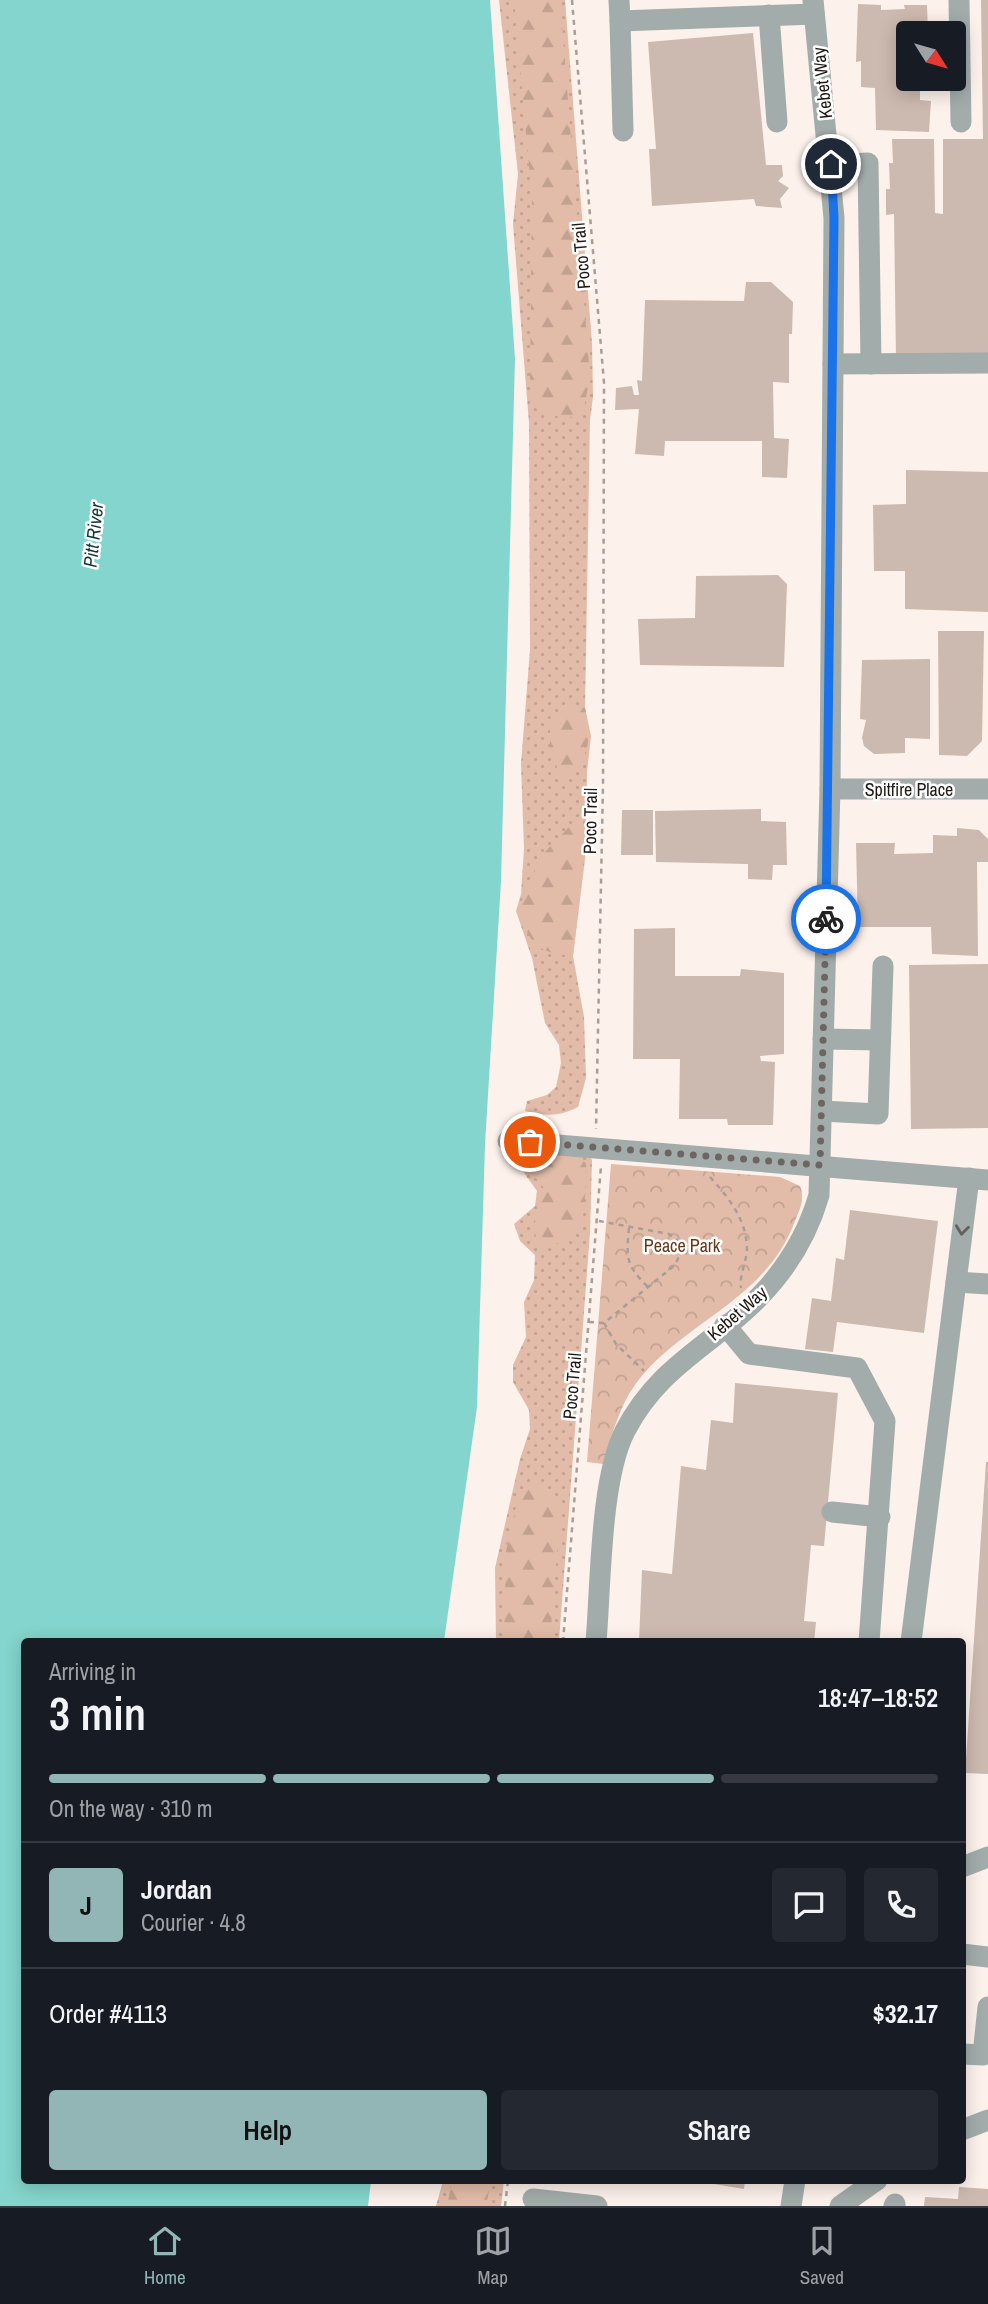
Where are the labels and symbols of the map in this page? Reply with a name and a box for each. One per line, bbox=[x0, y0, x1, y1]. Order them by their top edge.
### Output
north arrow bbox=[896, 21, 966, 91]
street label: Kebet Way bbox=[806, 45, 838, 120]
pin bbox=[801, 134, 861, 194]
street label: Poco Trail bbox=[566, 222, 596, 290]
water label: Pitt River bbox=[77, 501, 109, 569]
street label: Spitfire Place bbox=[865, 777, 953, 802]
street label: Poco Trail bbox=[577, 788, 603, 854]
courier bbox=[791, 884, 861, 954]
pin bbox=[500, 1112, 560, 1172]
one-way arrow bbox=[955, 1224, 970, 1236]
park label: Peace Park bbox=[644, 1233, 721, 1258]
street label: Kebet Way bbox=[702, 1280, 773, 1346]
street label: Poco Trail bbox=[557, 1352, 587, 1420]

